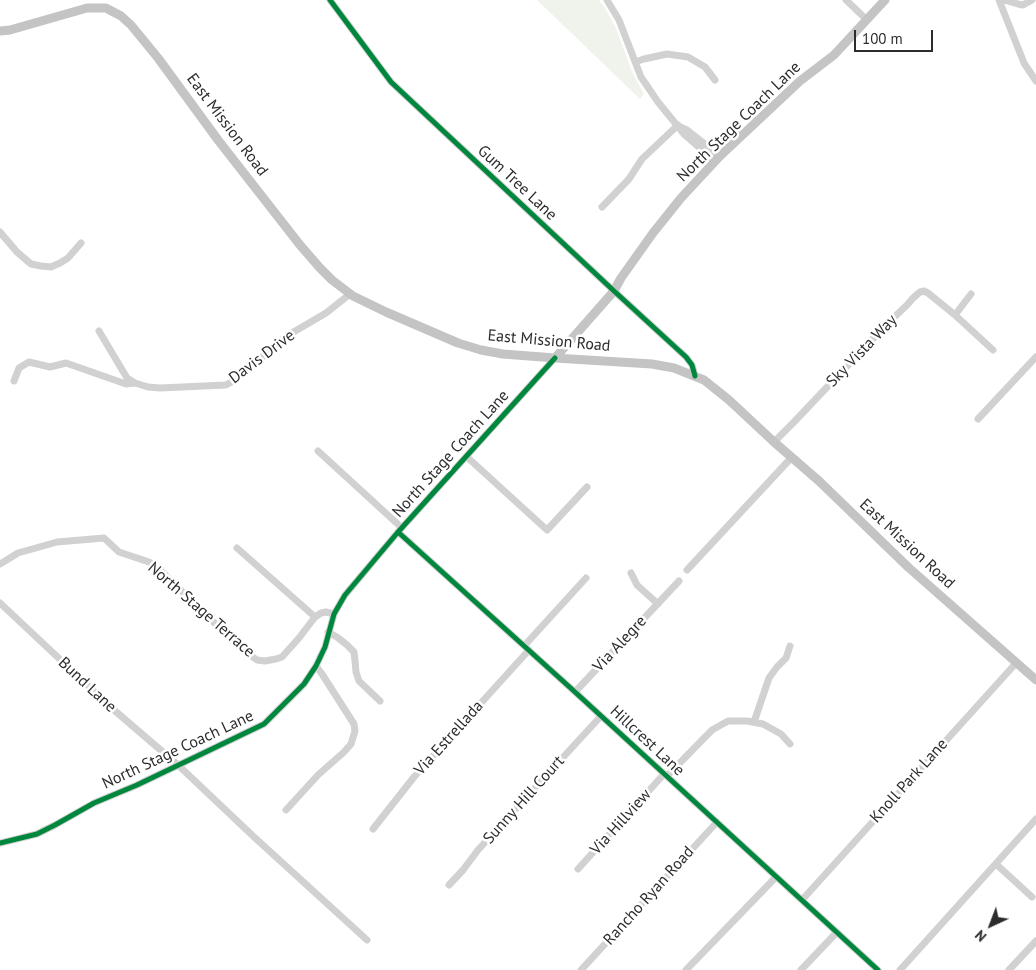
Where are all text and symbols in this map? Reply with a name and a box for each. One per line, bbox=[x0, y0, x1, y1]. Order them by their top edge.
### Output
scale bar bbox=[856, 20, 935, 52]
text: 100 m bbox=[862, 29, 903, 48]
street label: North Stage Coach Lane bbox=[673, 58, 805, 186]
street label: East Mission Road bbox=[182, 70, 272, 180]
street label: Gum Tree Lane bbox=[473, 141, 561, 225]
street label: Sky Vista Way bbox=[823, 311, 901, 391]
street label: Davis Drive bbox=[225, 326, 299, 388]
street label: East Mission Road bbox=[487, 326, 611, 356]
street label: North Stage Coach Lane bbox=[389, 386, 513, 522]
street label: East Mission Road bbox=[855, 495, 959, 593]
street label: North Stage Terrace bbox=[144, 558, 258, 662]
street label: Via Alegre bbox=[589, 612, 651, 676]
street label: Bund Lane bbox=[54, 653, 120, 717]
street label: Via Estrellada bbox=[411, 697, 487, 779]
street label: Hillcrest Lane bbox=[606, 702, 688, 780]
street label: North Stage Coach Lane bbox=[99, 707, 257, 793]
street label: Knoll Park Lane bbox=[866, 735, 952, 827]
street label: Sunny Hill Court bbox=[479, 752, 569, 848]
street label: Via Hillview bbox=[587, 785, 655, 859]
street label: Rancho Ryan Road bbox=[600, 843, 698, 949]
north arrow bbox=[966, 900, 1016, 950]
text: N bbox=[971, 926, 990, 946]

